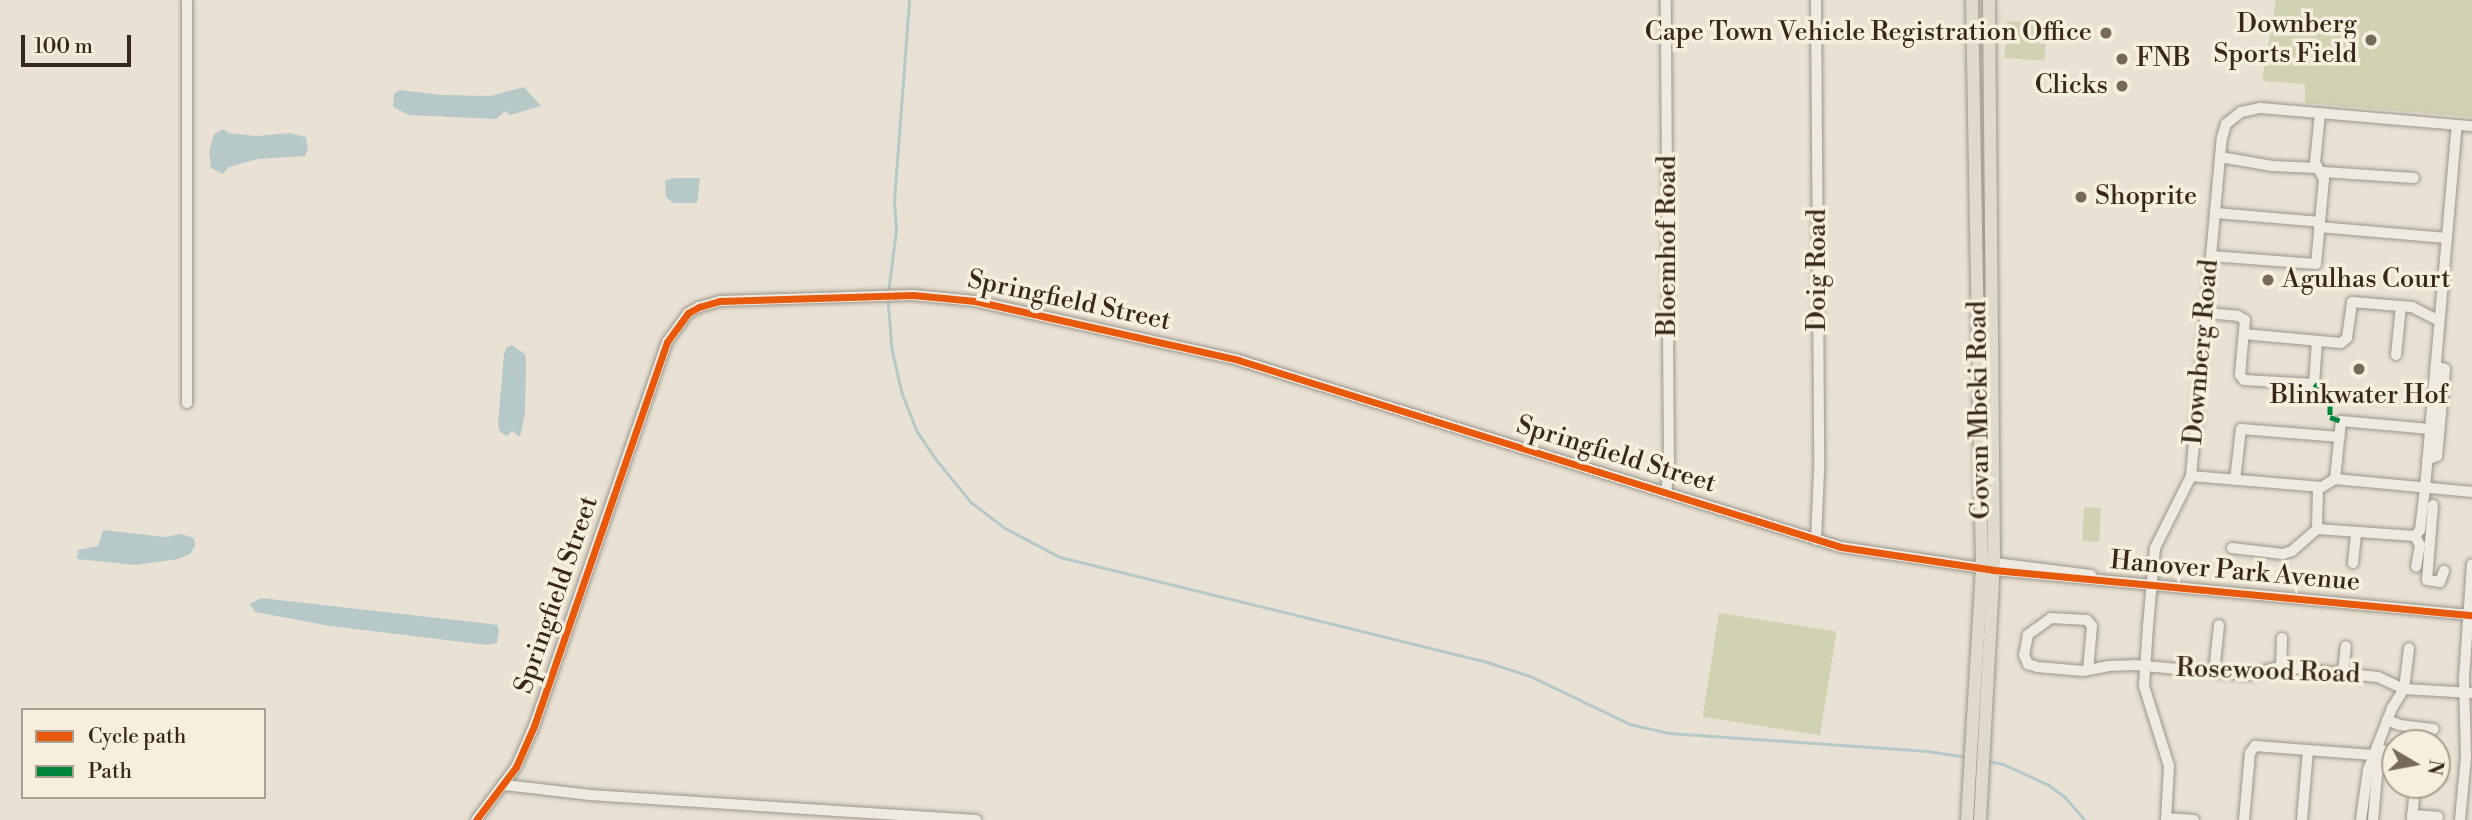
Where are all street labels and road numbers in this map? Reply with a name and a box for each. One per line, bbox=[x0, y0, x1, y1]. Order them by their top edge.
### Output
street label: Bloemhof Road bbox=[1652, 155, 1684, 337]
street label: Doig Road bbox=[1802, 209, 1834, 331]
street label: Downberg Road bbox=[2178, 258, 2226, 446]
street label: Springfield Street bbox=[965, 264, 1173, 338]
street label: Govan Mbeki Road bbox=[1962, 300, 1998, 520]
street label: Springfield Street bbox=[1513, 410, 1719, 500]
street label: Springfield Street bbox=[509, 492, 605, 698]
street label: Hanover Park Avenue bbox=[2109, 546, 2361, 598]
street label: Rosewood Road bbox=[2175, 653, 2361, 691]

